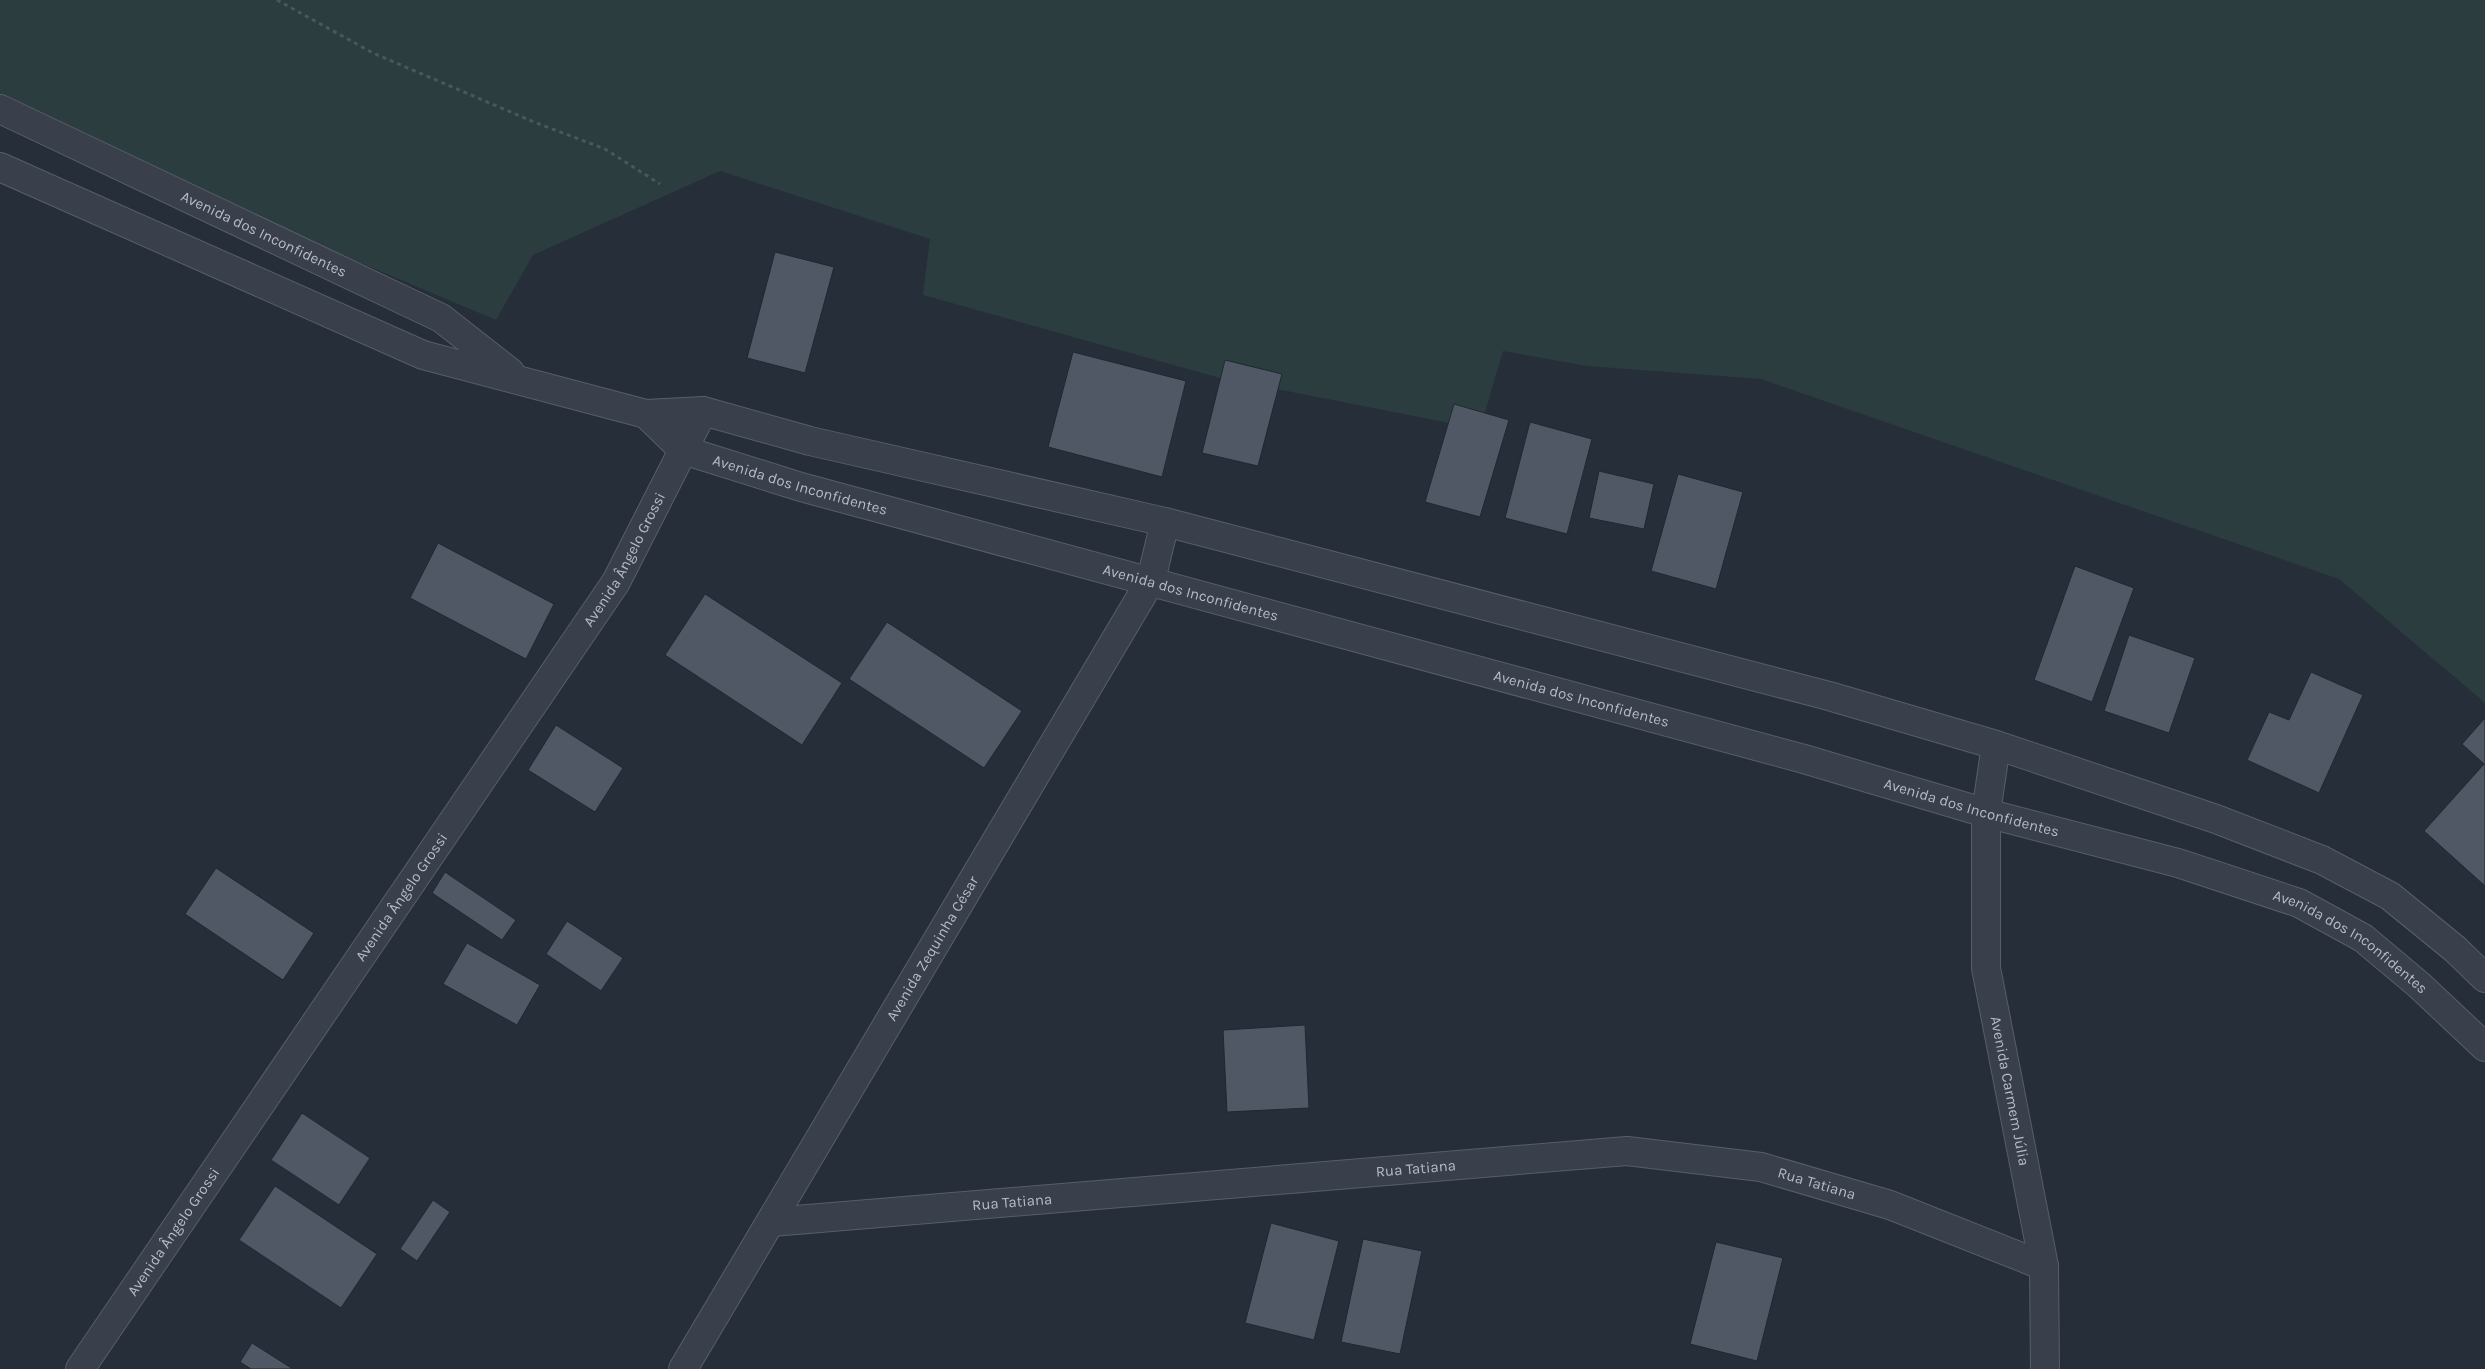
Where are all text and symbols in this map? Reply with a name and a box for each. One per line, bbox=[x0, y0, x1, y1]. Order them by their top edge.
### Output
street label: Avenida dos Inconfidentes bbox=[178, 187, 350, 281]
street label: Avenida dos Inconfidentes bbox=[711, 451, 890, 519]
street label: Avenida Ângelo Grossi bbox=[579, 489, 669, 630]
street label: Avenida dos Inconfidentes bbox=[1101, 560, 1280, 625]
street label: Avenida dos Inconfidentes bbox=[1492, 666, 1671, 731]
street label: Avenida dos Inconfidentes bbox=[1882, 774, 2061, 841]
street label: Avenida Ângelo Grossi bbox=[351, 830, 451, 965]
street label: Avenida Zequinha César bbox=[883, 872, 983, 1024]
street label: Avenida dos Inconfidentes bbox=[2271, 886, 2431, 997]
street label: Avenida Carmem Júlia bbox=[1987, 1015, 2033, 1167]
street label: Rua Tatiana bbox=[1375, 1156, 1457, 1181]
street label: Rua Tatiana bbox=[1776, 1163, 1858, 1203]
street label: Avenida Ângelo Grossi bbox=[123, 1164, 223, 1299]
street label: Rua Tatiana bbox=[971, 1190, 1053, 1214]

